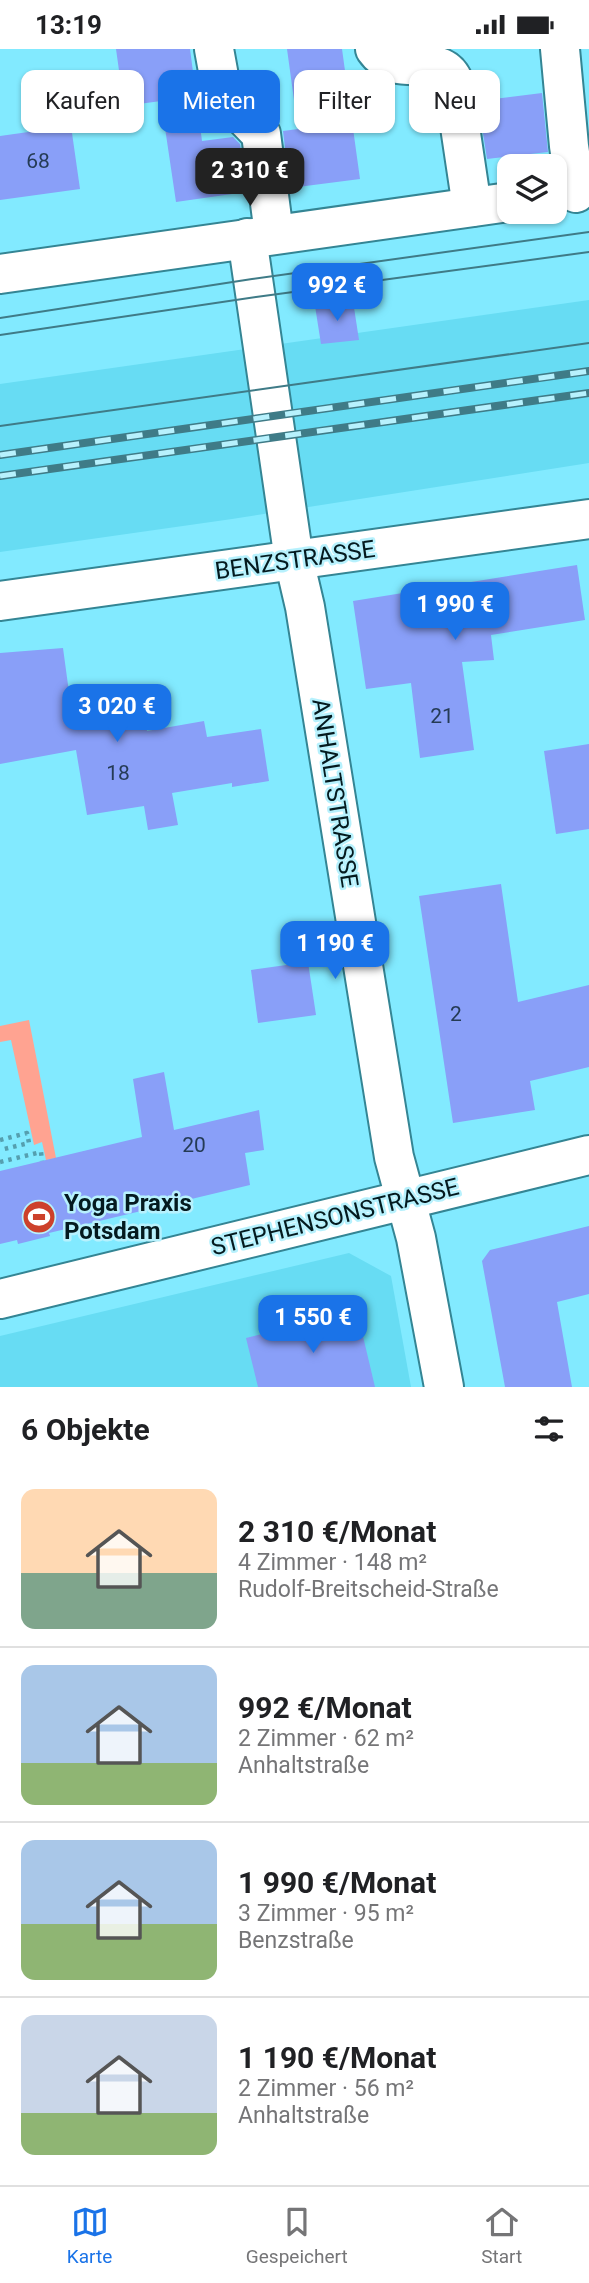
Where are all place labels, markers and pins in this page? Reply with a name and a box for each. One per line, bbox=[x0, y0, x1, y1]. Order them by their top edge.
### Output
pin: 2 310 € bbox=[185, 149, 315, 208]
pin: 992 € bbox=[288, 264, 386, 323]
pin: 1 990 € bbox=[390, 583, 520, 642]
pin: 3 020 € bbox=[52, 685, 182, 744]
pin: 1 190 € bbox=[270, 921, 400, 981]
place label: Yoga Praxis Potsdam bbox=[64, 1189, 192, 1245]
sports icon: Yoga Praxis Potsdam bbox=[20, 1198, 58, 1236]
pin: 1 550 € bbox=[248, 1295, 378, 1355]

